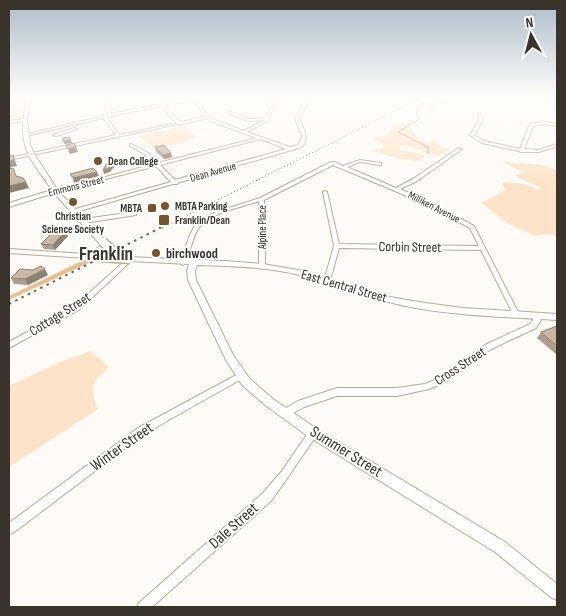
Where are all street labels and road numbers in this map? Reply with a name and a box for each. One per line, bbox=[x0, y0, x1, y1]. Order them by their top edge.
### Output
street label: Dean Avenue bbox=[188, 159, 238, 185]
street label: Emmons Street bbox=[47, 173, 106, 199]
street label: Milliken Avenue bbox=[406, 188, 462, 226]
street label: Alpine Place bbox=[256, 205, 269, 250]
street label: Corbin Street bbox=[379, 238, 441, 256]
street label: East Central Street bbox=[299, 266, 389, 306]
street label: Cottage Street bbox=[26, 288, 94, 340]
street label: Cross Street bbox=[431, 343, 489, 389]
street label: Winter Street bbox=[87, 418, 157, 476]
street label: Summer Street bbox=[306, 422, 386, 482]
street label: Dale Street bbox=[205, 499, 263, 553]

